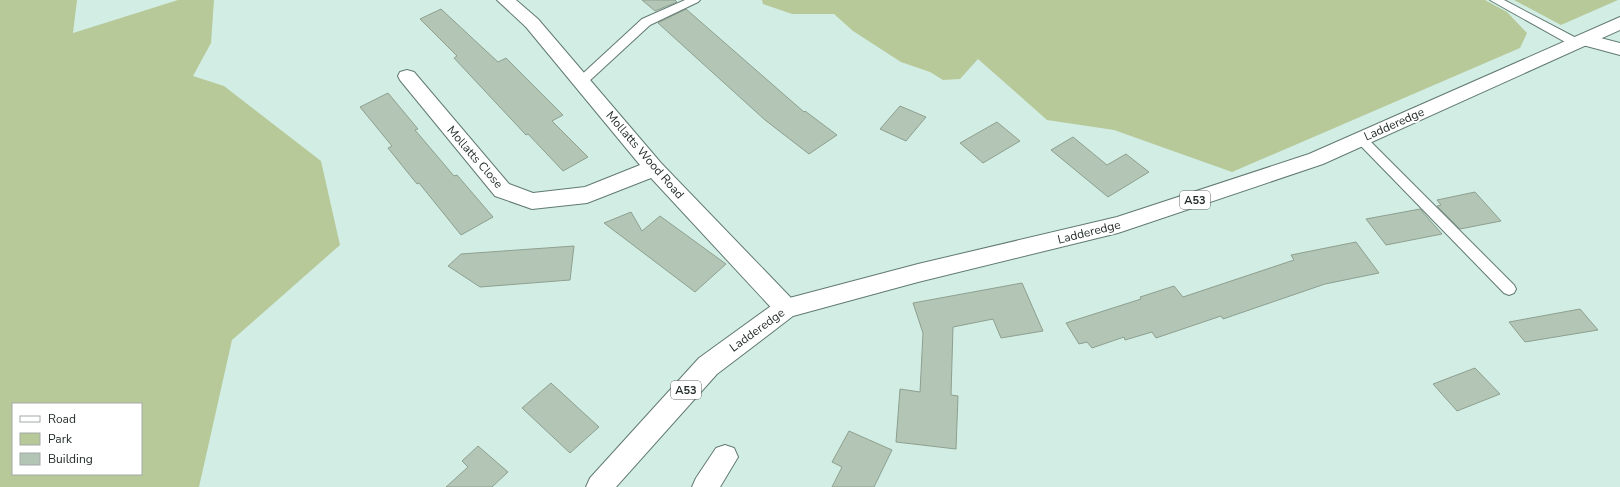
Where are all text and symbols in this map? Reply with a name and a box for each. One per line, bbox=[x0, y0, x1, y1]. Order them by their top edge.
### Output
street label: Ladderedge bbox=[1361, 104, 1427, 144]
street label: Mollatts Wood Road bbox=[602, 108, 688, 202]
street label: Mollatts Close bbox=[443, 122, 507, 192]
road number: A53 bbox=[1180, 191, 1210, 209]
street label: Ladderedge bbox=[1056, 216, 1122, 248]
street label: Ladderedge bbox=[726, 305, 788, 355]
road number: A53 bbox=[671, 381, 701, 399]
legend bbox=[12, 403, 142, 475]
text: Road bbox=[48, 411, 76, 427]
text: Park bbox=[48, 431, 73, 447]
text: Building bbox=[48, 451, 93, 467]

